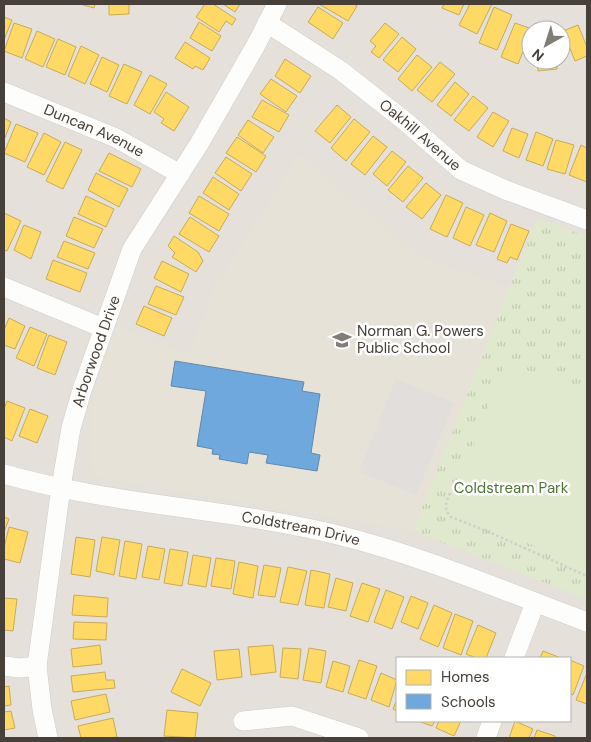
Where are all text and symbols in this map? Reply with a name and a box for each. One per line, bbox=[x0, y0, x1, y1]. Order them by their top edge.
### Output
north arrow bbox=[521, 20, 571, 70]
text: N bbox=[528, 45, 547, 65]
street label: Oakhill Avenue bbox=[375, 95, 465, 175]
street label: Duncan Avenue bbox=[41, 99, 148, 162]
street label: Arborwood Drive bbox=[68, 293, 125, 410]
place label: Norman G. Powers Public School bbox=[357, 321, 484, 358]
school or university icon: Norman G. Powers Public School bbox=[331, 329, 353, 351]
park label: Coldstream Park bbox=[454, 478, 569, 498]
street label: Coldstream Drive bbox=[240, 507, 362, 550]
legend bbox=[396, 657, 571, 722]
text: Homes bbox=[441, 667, 490, 687]
text: Schools bbox=[441, 692, 496, 712]

